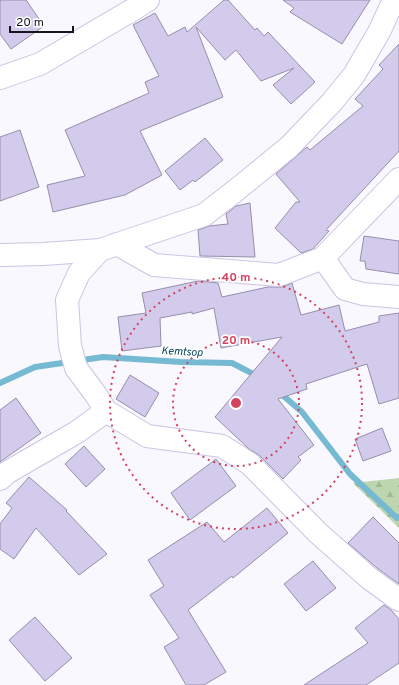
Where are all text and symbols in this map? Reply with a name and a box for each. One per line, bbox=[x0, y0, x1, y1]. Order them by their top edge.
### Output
scale bar bbox=[10, 8, 73, 34]
text: 20 m bbox=[16, 15, 44, 31]
text: 40 m bbox=[221, 270, 251, 286]
text: 20 m bbox=[222, 333, 250, 349]
water label: Kemtsop bbox=[161, 344, 204, 360]
centre of rings bbox=[229, 396, 243, 410]

